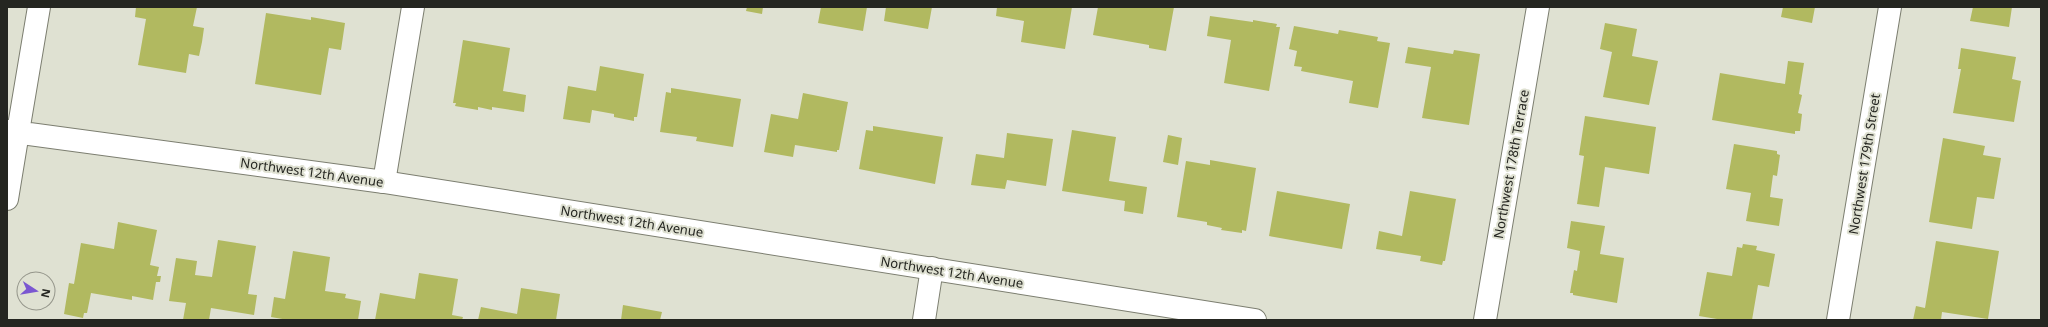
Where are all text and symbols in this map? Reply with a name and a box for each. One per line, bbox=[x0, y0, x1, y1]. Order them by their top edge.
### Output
street label: Northwest 178th Terrace bbox=[1489, 88, 1533, 240]
street label: Northwest 179th Street bbox=[1844, 92, 1884, 236]
street label: Northwest 12th Avenue bbox=[239, 153, 385, 191]
street label: Northwest 12th Avenue bbox=[559, 201, 705, 241]
street label: Northwest 12th Avenue bbox=[879, 252, 1025, 292]
north arrow bbox=[16, 271, 56, 311]
text: N bbox=[38, 287, 55, 299]

